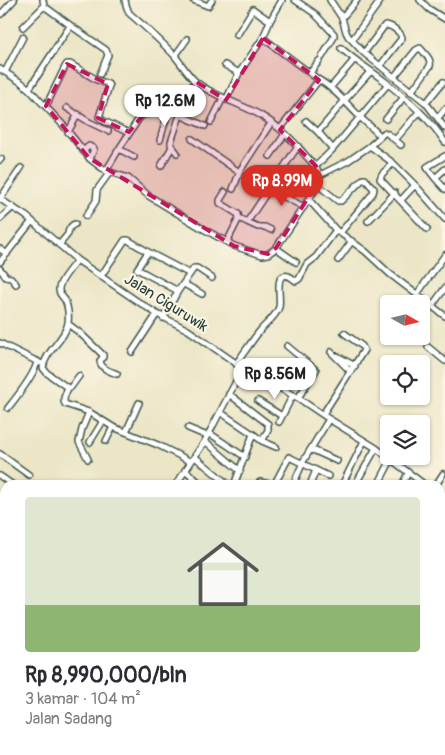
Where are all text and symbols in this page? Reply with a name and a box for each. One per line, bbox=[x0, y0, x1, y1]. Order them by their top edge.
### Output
pin: Rp 12.6M bbox=[113, 84, 217, 127]
text: Rp 12.6M bbox=[135, 91, 195, 111]
pin: Rp 8.99M bbox=[230, 164, 334, 207]
text: Rp 8.99M bbox=[252, 171, 312, 191]
street label: Jalan Ciguruwik bbox=[121, 270, 212, 337]
north arrow bbox=[380, 295, 430, 345]
map controls bbox=[380, 295, 430, 465]
button: locate bbox=[380, 355, 430, 405]
pin: Rp 8.56M bbox=[223, 358, 327, 400]
text: Rp 8.56M bbox=[244, 364, 306, 384]
button: layers bbox=[380, 415, 430, 465]
icon: home bbox=[178, 529, 268, 619]
text: Rp 8,990,000/bln bbox=[25, 662, 187, 689]
text: 3 kamar · 104 m² bbox=[25, 689, 141, 709]
text: Jalan Sadang bbox=[25, 709, 112, 729]

